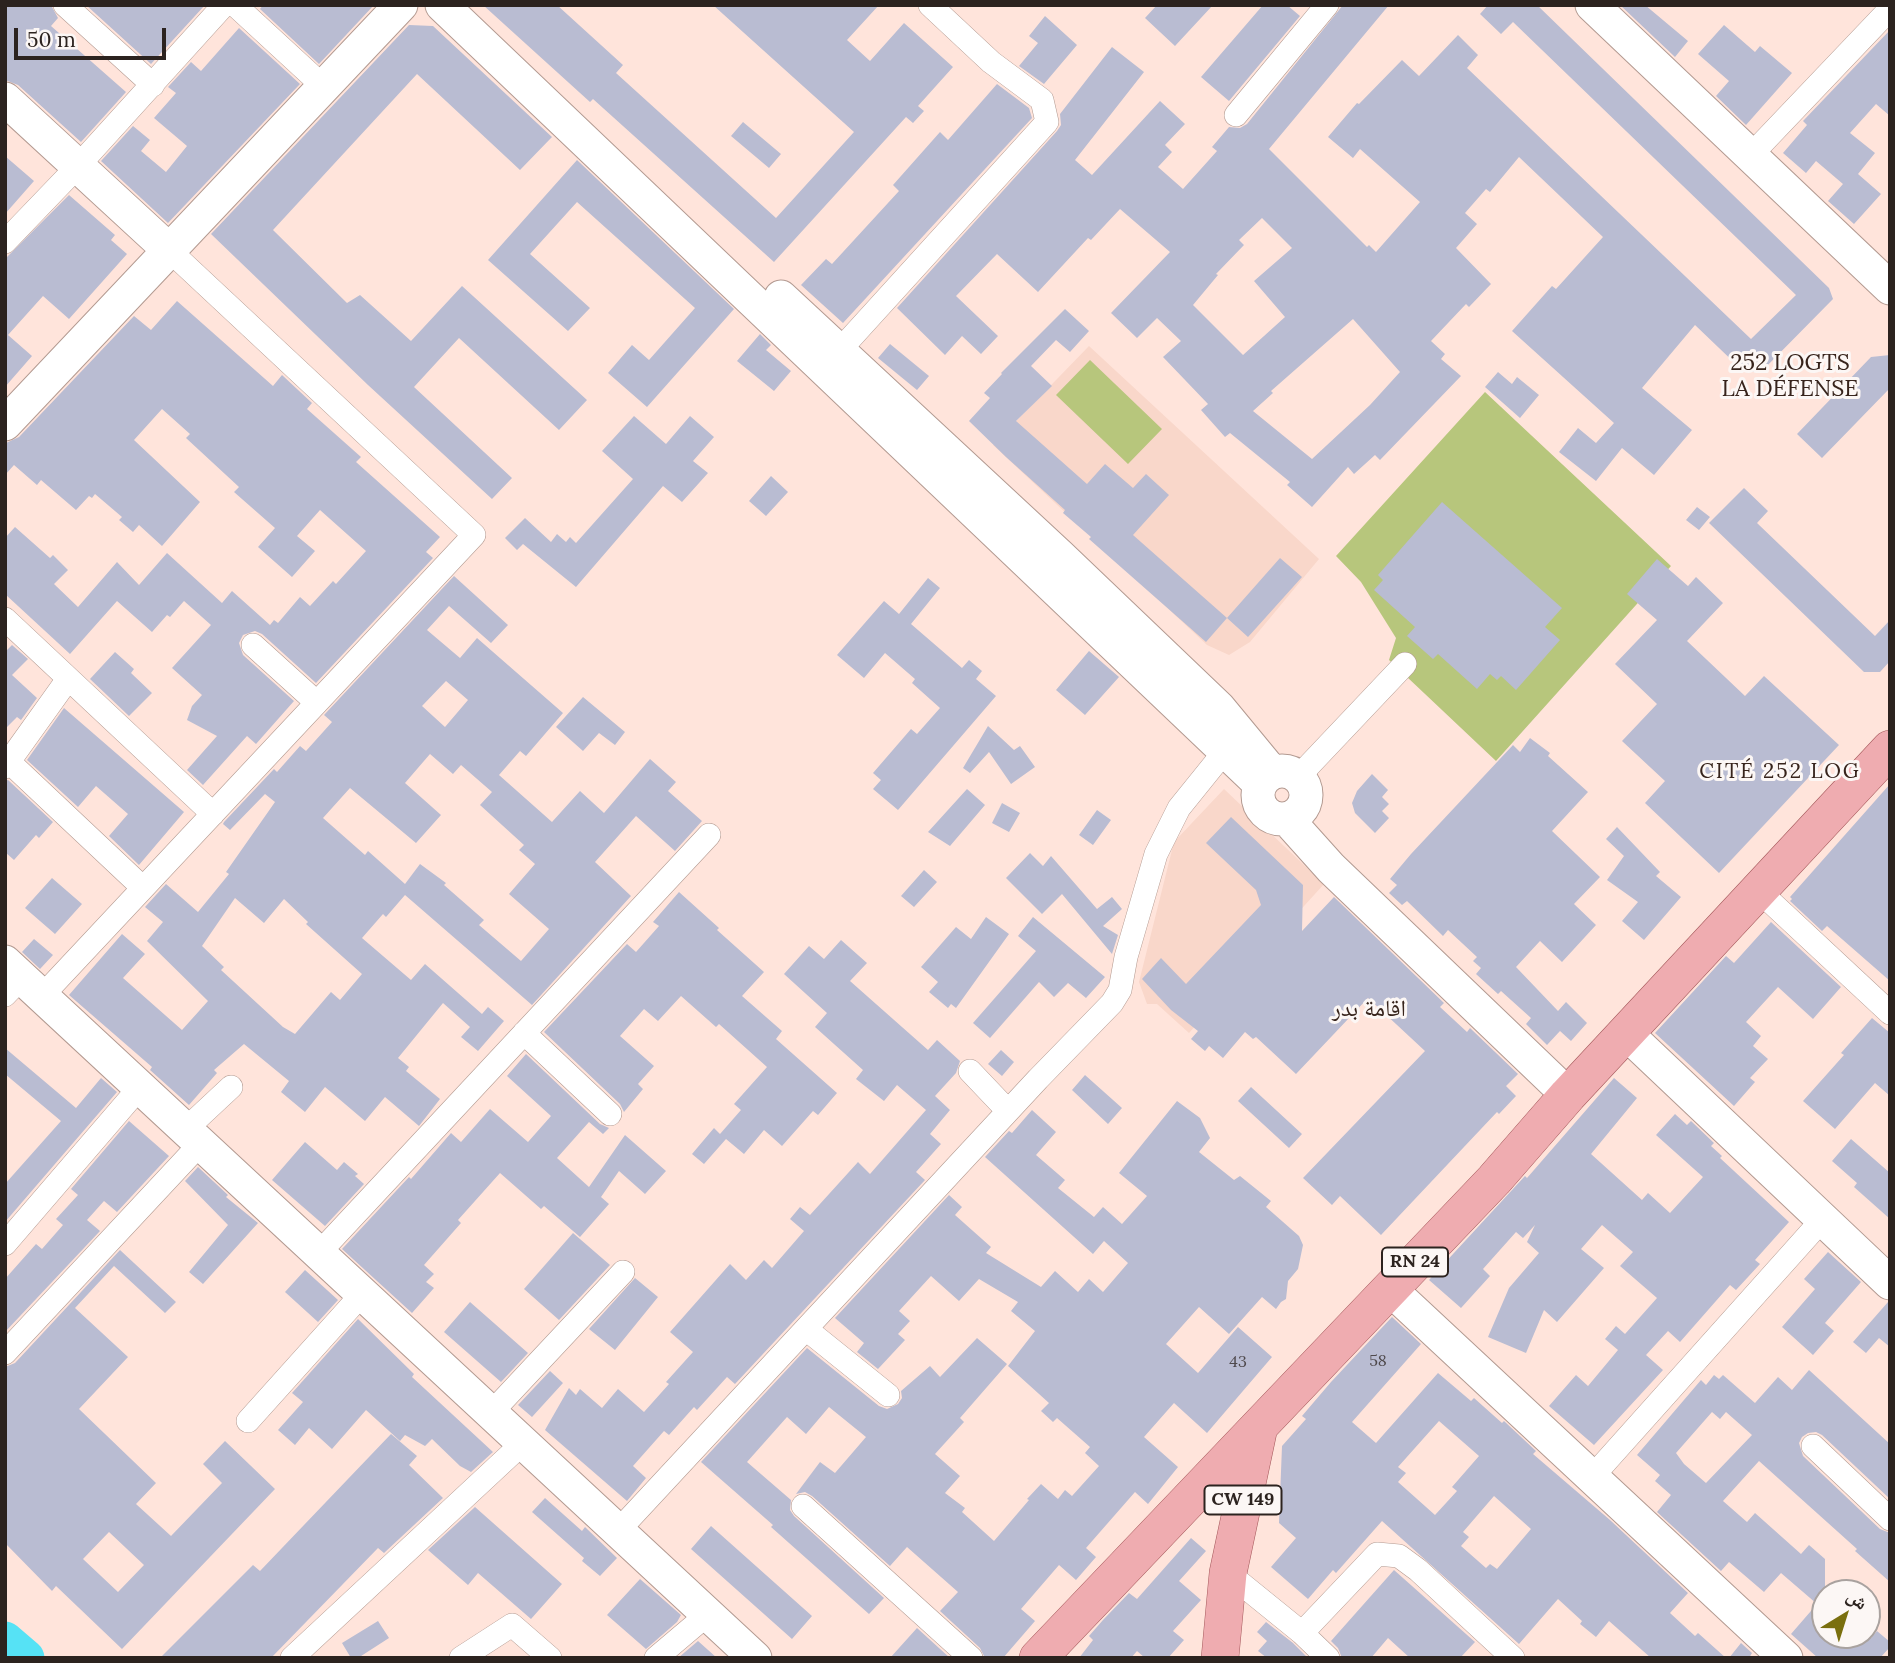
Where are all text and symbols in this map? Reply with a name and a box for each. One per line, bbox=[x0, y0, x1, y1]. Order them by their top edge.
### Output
scale bar bbox=[18, 14, 170, 58]
text: 50 m bbox=[27, 26, 76, 53]
district label: 252 LOGTS LA DÉFENSE bbox=[1713, 349, 1867, 403]
district label: CITÉ 252 LOG bbox=[1701, 759, 1859, 785]
district label: اقامة بدر bbox=[1332, 995, 1406, 1023]
road number: RN 24 bbox=[1382, 1247, 1448, 1276]
house number: 58 bbox=[1369, 1351, 1387, 1371]
house number: 43 bbox=[1229, 1352, 1247, 1372]
road number: CW 149 bbox=[1204, 1485, 1282, 1514]
north arrow bbox=[1811, 1579, 1881, 1649]
text: ش bbox=[1842, 1583, 1873, 1615]

